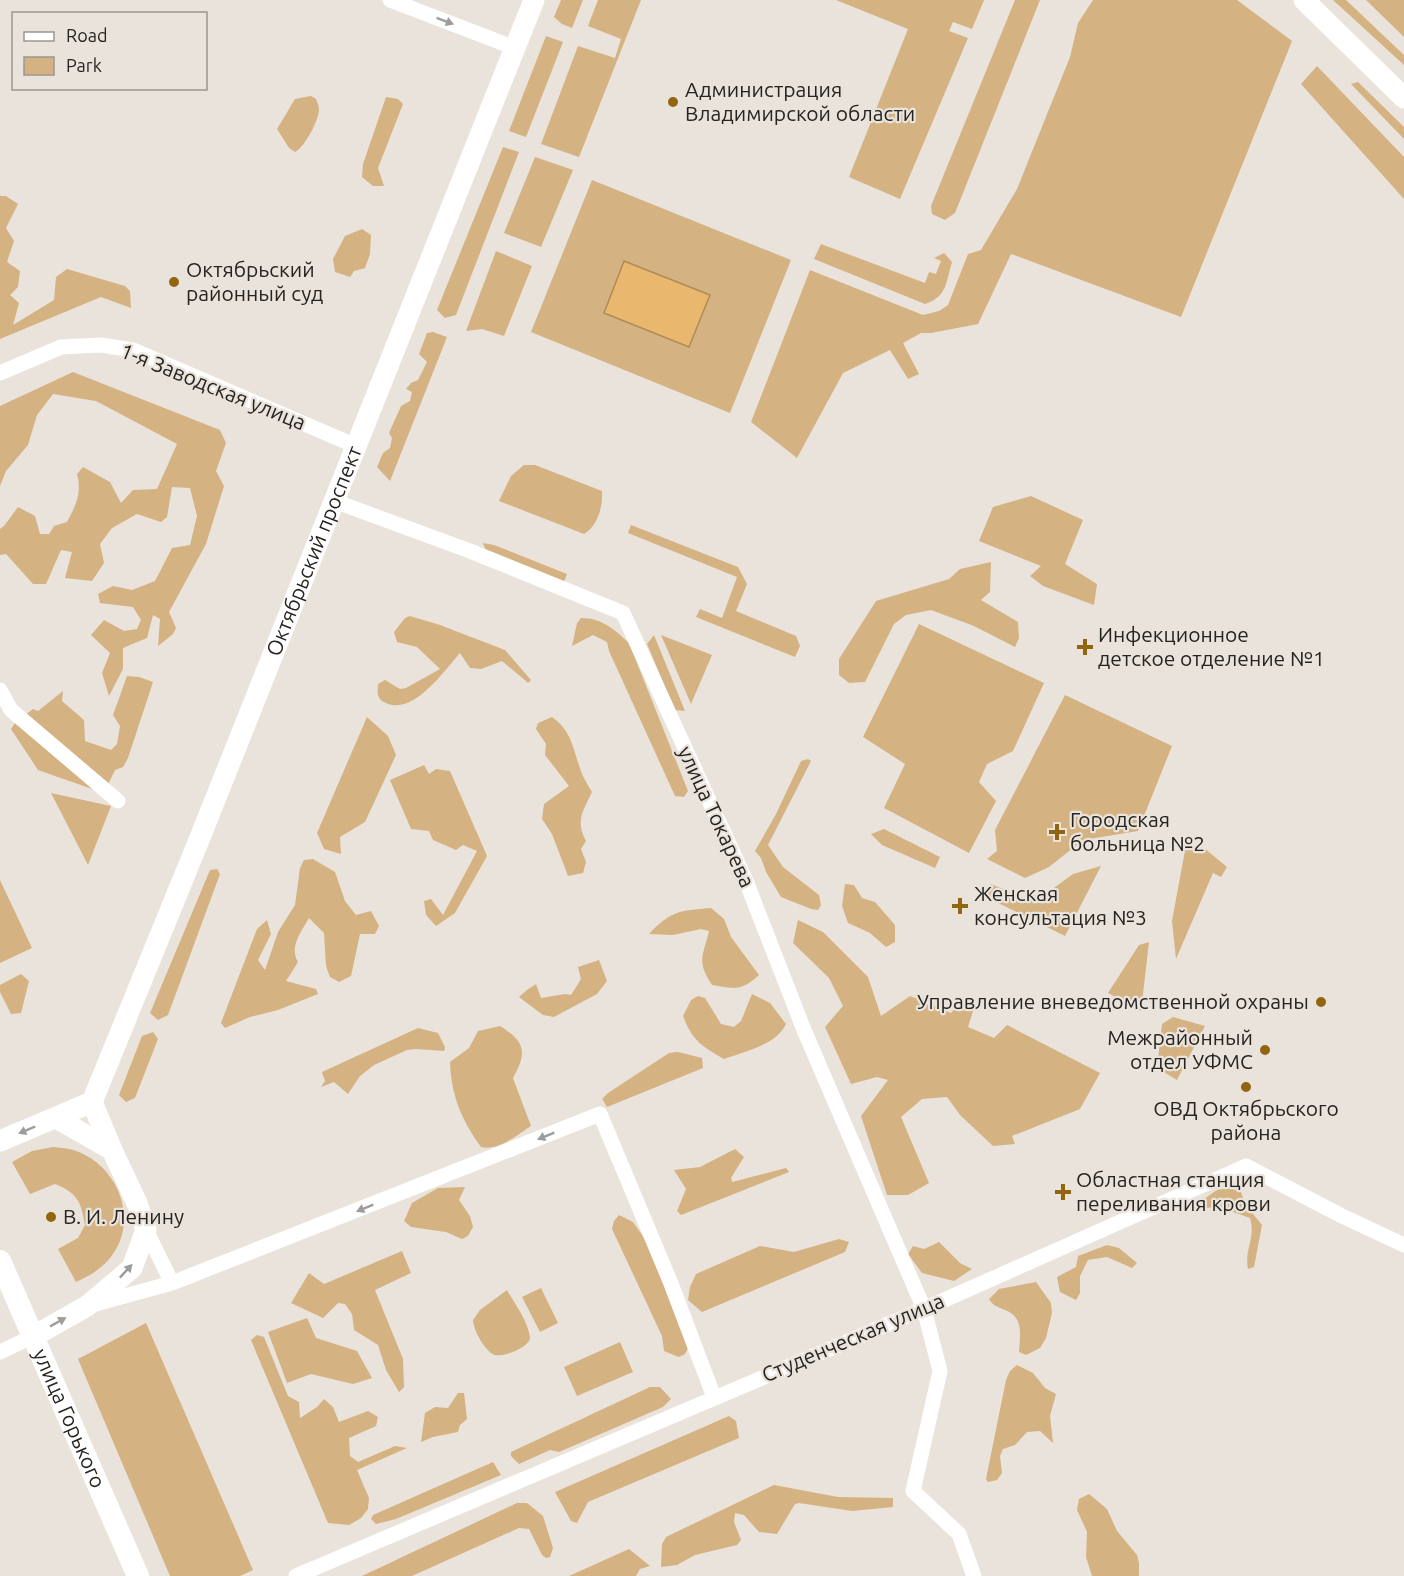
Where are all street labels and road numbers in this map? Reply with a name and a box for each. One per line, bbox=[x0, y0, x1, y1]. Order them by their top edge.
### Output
street label: 1-я Заводская улица bbox=[117, 338, 310, 434]
street label: Октябрьский проспект bbox=[261, 442, 366, 659]
street label: улица Токарева bbox=[674, 742, 760, 891]
street label: Студенческая улица bbox=[758, 1288, 947, 1386]
street label: улица Горького bbox=[29, 1345, 111, 1491]

